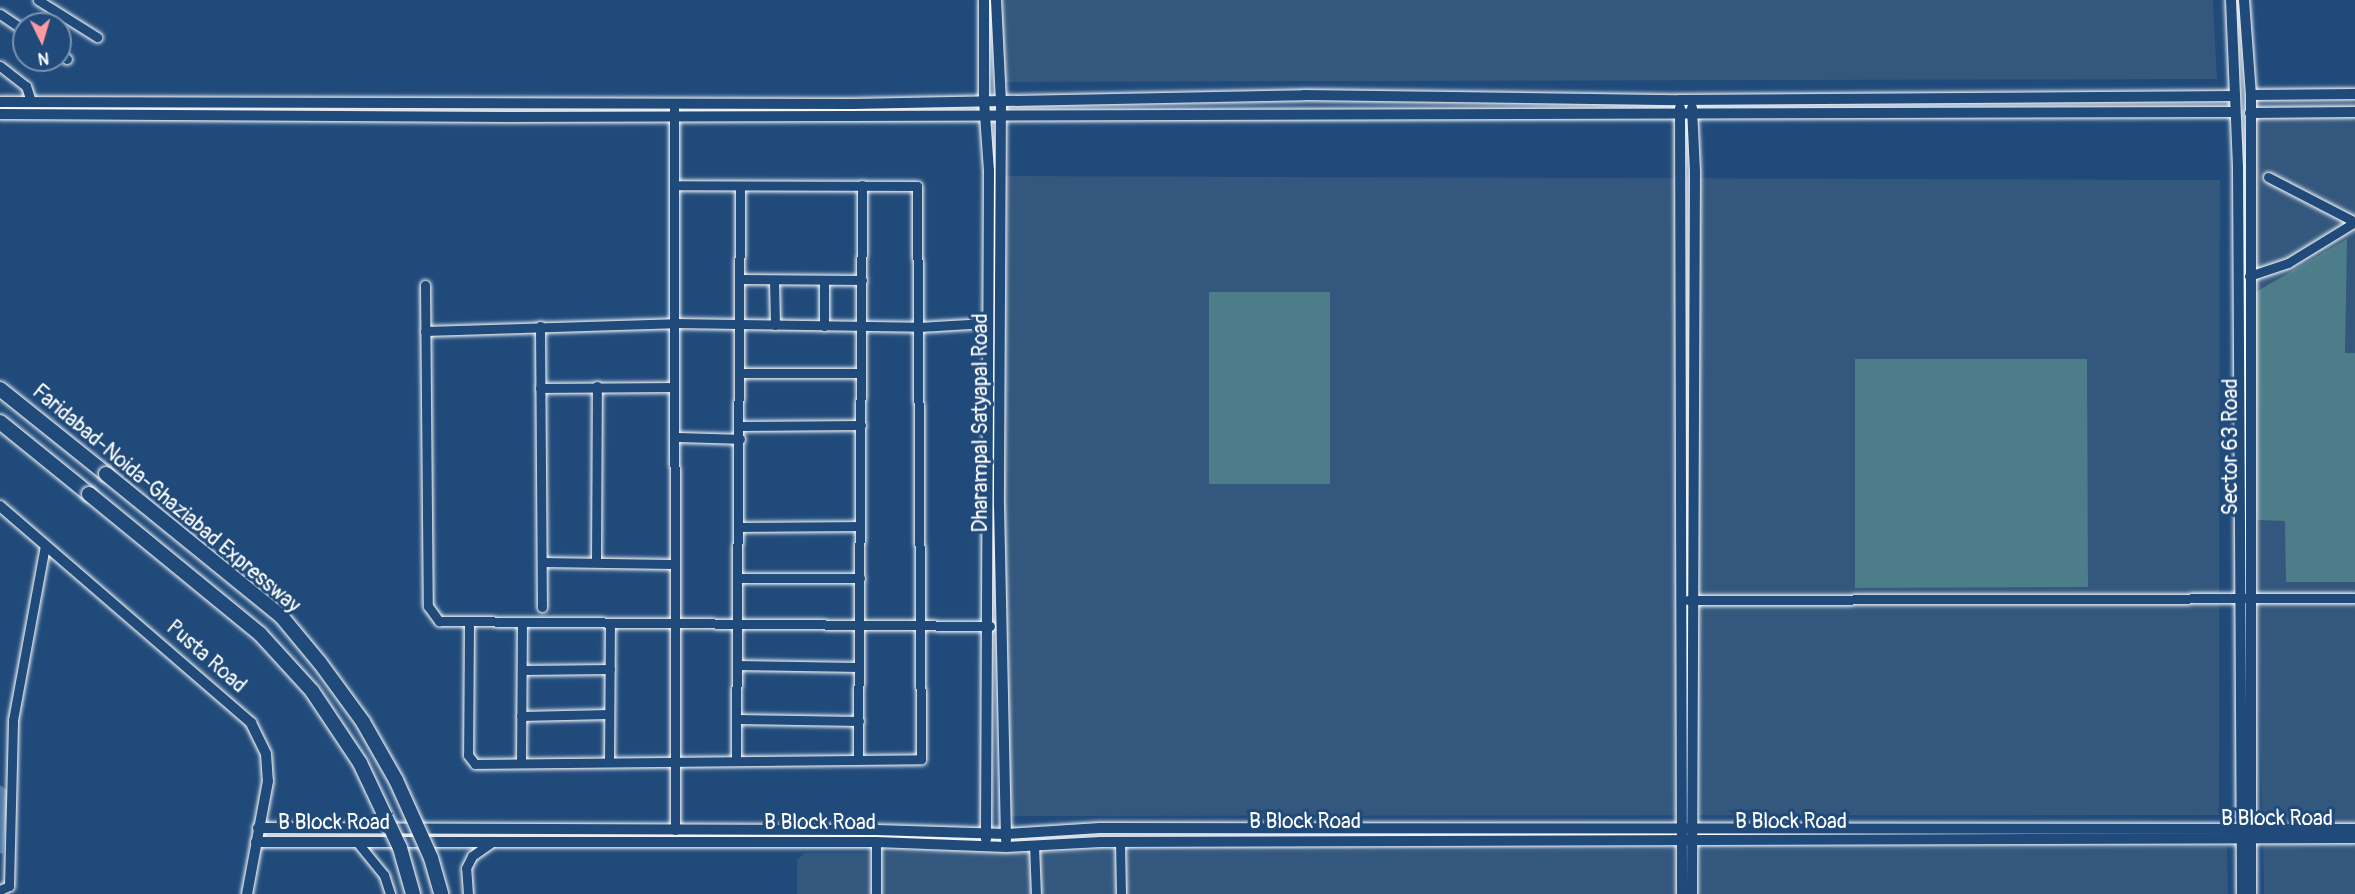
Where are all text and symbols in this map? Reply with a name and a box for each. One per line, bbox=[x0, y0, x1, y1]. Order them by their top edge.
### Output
north arrow bbox=[12, 12, 72, 72]
text: N bbox=[37, 48, 50, 68]
street label: Dharampal Satyapal Road bbox=[968, 313, 994, 533]
street label: Sector 63 Road bbox=[2218, 378, 2244, 516]
street label: Faridabad-Noida-Ghaziabad Expressway bbox=[27, 379, 305, 619]
street label: Pusta Road bbox=[161, 615, 251, 699]
street label: B Block Road bbox=[2221, 806, 2333, 832]
street label: B Block Road bbox=[1249, 809, 1361, 835]
street label: B Block Road bbox=[1735, 809, 1847, 835]
street label: B Block Road bbox=[278, 810, 390, 836]
street label: B Block Road bbox=[764, 810, 876, 836]

